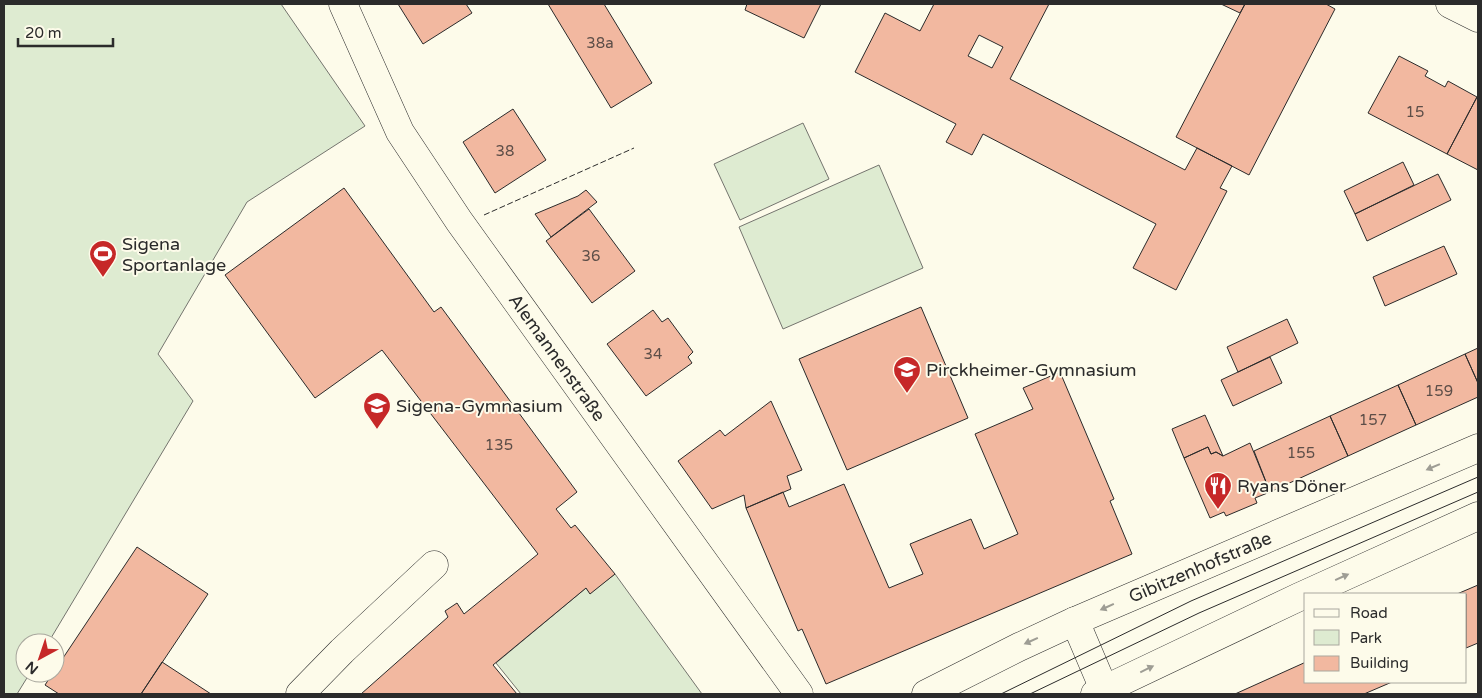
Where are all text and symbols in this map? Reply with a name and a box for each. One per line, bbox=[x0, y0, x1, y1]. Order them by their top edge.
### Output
scale bar bbox=[18, 15, 112, 47]
text: 20 m bbox=[25, 24, 62, 42]
house number: 38a bbox=[586, 34, 614, 52]
house number: 15 bbox=[1406, 103, 1424, 121]
house number: 38 bbox=[496, 142, 514, 160]
place label: Sigena Sportanlage bbox=[122, 233, 226, 276]
sports icon: Sigena Sportanlage bbox=[88, 239, 118, 278]
house number: 36 bbox=[582, 247, 600, 265]
street label: Alemannenstraße bbox=[504, 290, 610, 425]
house number: 34 bbox=[644, 345, 662, 363]
school or university icon: Pirckheimer-Gymnasium bbox=[892, 355, 922, 394]
place label: Pirckheimer-Gymnasium bbox=[926, 359, 1137, 381]
house number: 159 bbox=[1425, 382, 1453, 400]
school or university icon: Sigena-Gymnasium bbox=[362, 391, 392, 430]
place label: Sigena-Gymnasium bbox=[396, 395, 563, 417]
house number: 157 bbox=[1359, 411, 1387, 429]
house number: 135 bbox=[485, 436, 513, 454]
house number: 155 bbox=[1287, 444, 1315, 462]
one-way arrow bbox=[1426, 463, 1441, 471]
restaurant icon: Ryans Döner bbox=[1203, 471, 1233, 510]
place label: Ryans Döner bbox=[1237, 475, 1346, 497]
street label: Gibitzenhofstraße bbox=[1125, 527, 1275, 608]
one-way arrow bbox=[1335, 573, 1349, 581]
legend bbox=[1304, 593, 1467, 683]
one-way arrow bbox=[1100, 604, 1114, 612]
text: Road bbox=[1350, 604, 1388, 622]
text: Park bbox=[1350, 629, 1382, 647]
north arrow bbox=[15, 633, 65, 683]
one-way arrow bbox=[1024, 638, 1038, 646]
text: Building bbox=[1350, 654, 1409, 672]
text: N bbox=[22, 657, 42, 678]
one-way arrow bbox=[1140, 664, 1155, 673]

